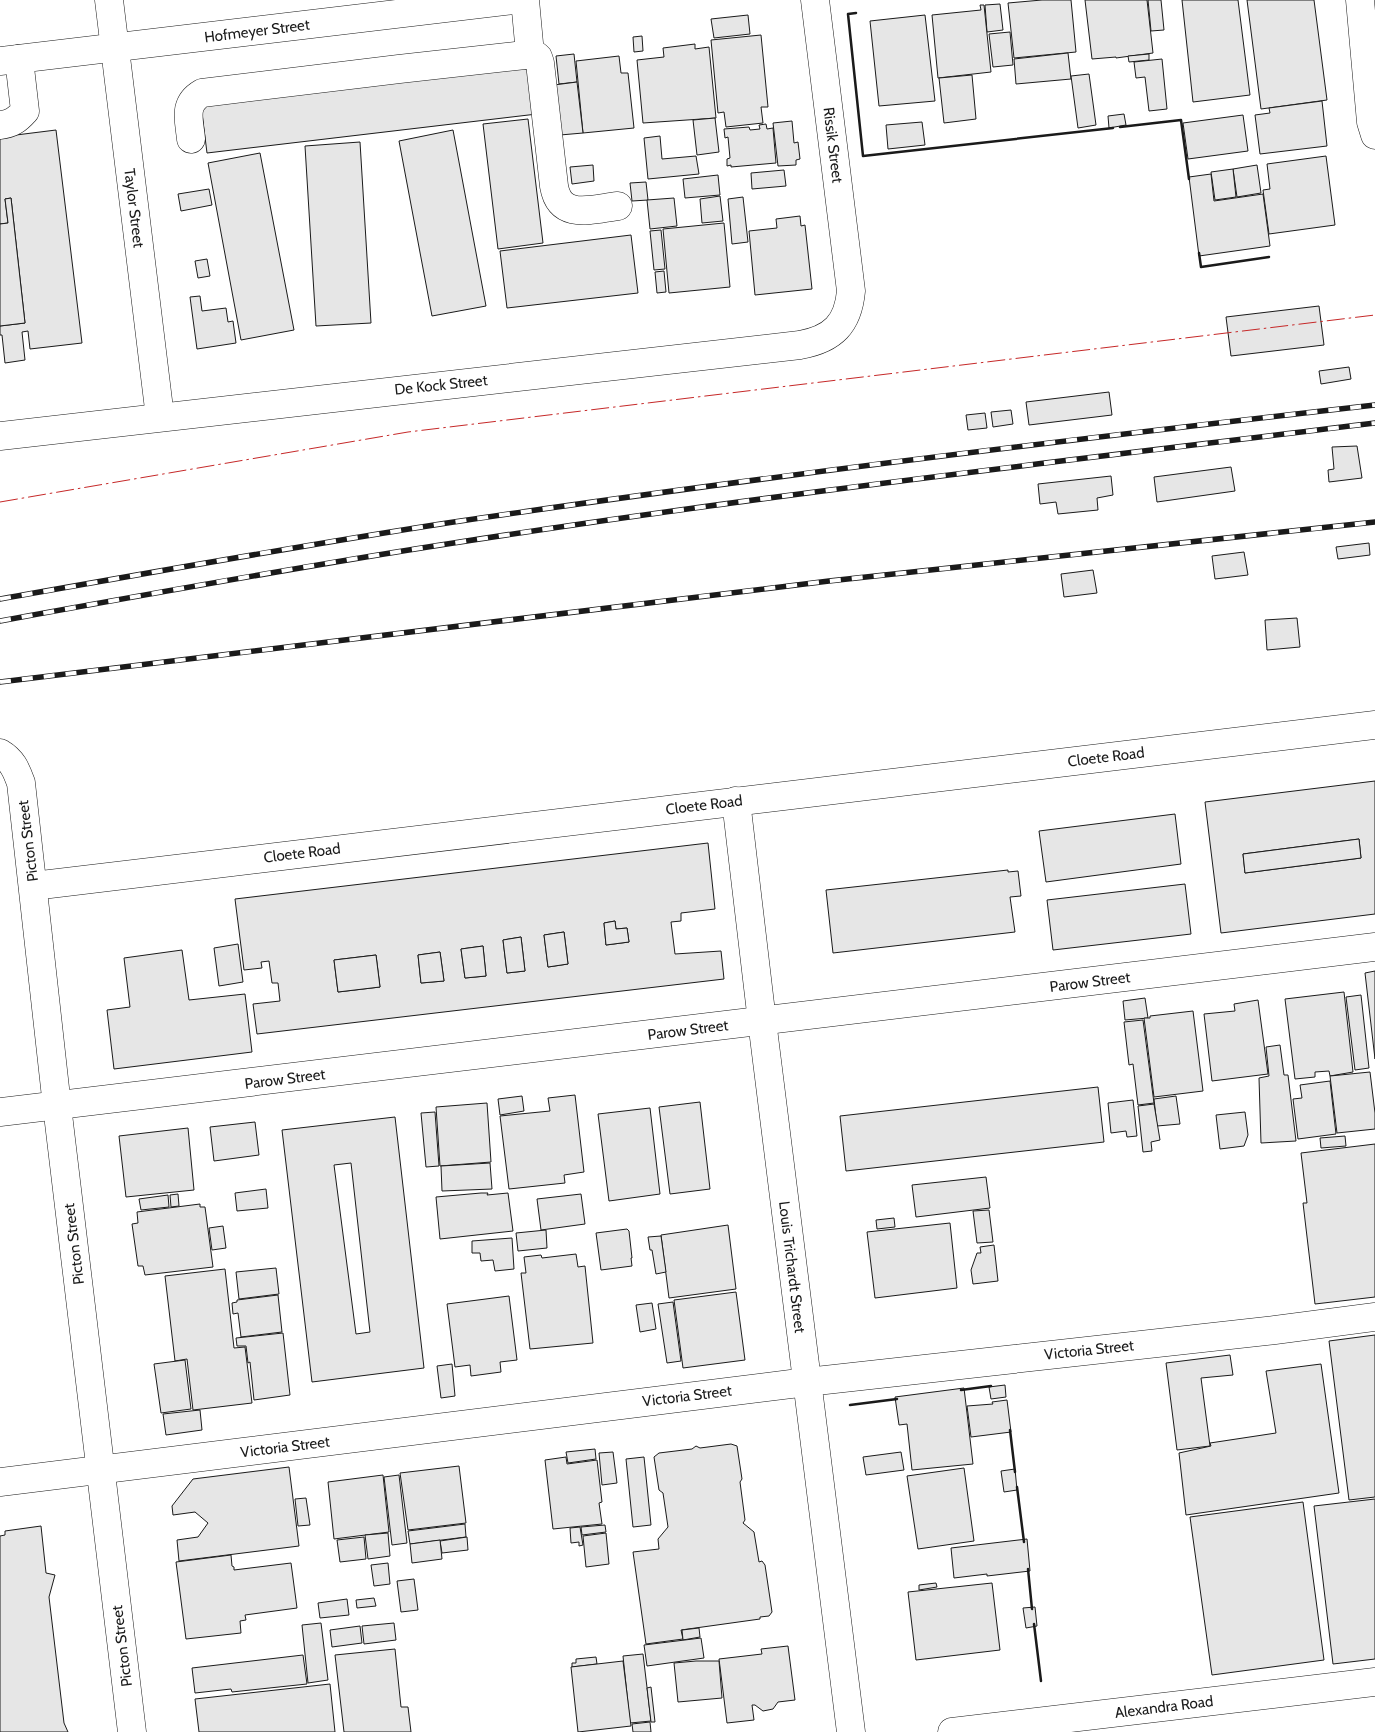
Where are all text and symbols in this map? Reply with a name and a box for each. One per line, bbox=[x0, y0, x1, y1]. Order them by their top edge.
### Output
street label: Hofmeyer Street bbox=[203, 16, 311, 46]
street label: Rissik Street bbox=[819, 106, 847, 184]
street label: Taylor Street bbox=[120, 167, 148, 249]
street label: De Kock Street bbox=[394, 371, 488, 399]
street label: Cloete Road bbox=[1067, 743, 1145, 771]
street label: Cloete Road bbox=[665, 791, 743, 819]
street label: Picton Street bbox=[14, 799, 42, 883]
street label: Cloete Road bbox=[263, 839, 341, 867]
street label: Parow Street bbox=[1049, 968, 1131, 996]
street label: Parow Street bbox=[647, 1016, 729, 1044]
street label: Parow Street bbox=[244, 1065, 326, 1093]
street label: Louis Trichardt Street bbox=[775, 1200, 809, 1334]
street label: Picton Street bbox=[60, 1202, 88, 1286]
street label: Victoria Street bbox=[1043, 1336, 1135, 1364]
street label: Victoria Street bbox=[641, 1382, 733, 1410]
street label: Victoria Street bbox=[239, 1433, 331, 1461]
street label: Picton Street bbox=[108, 1604, 136, 1688]
street label: Alexandra Road bbox=[1114, 1692, 1214, 1722]

